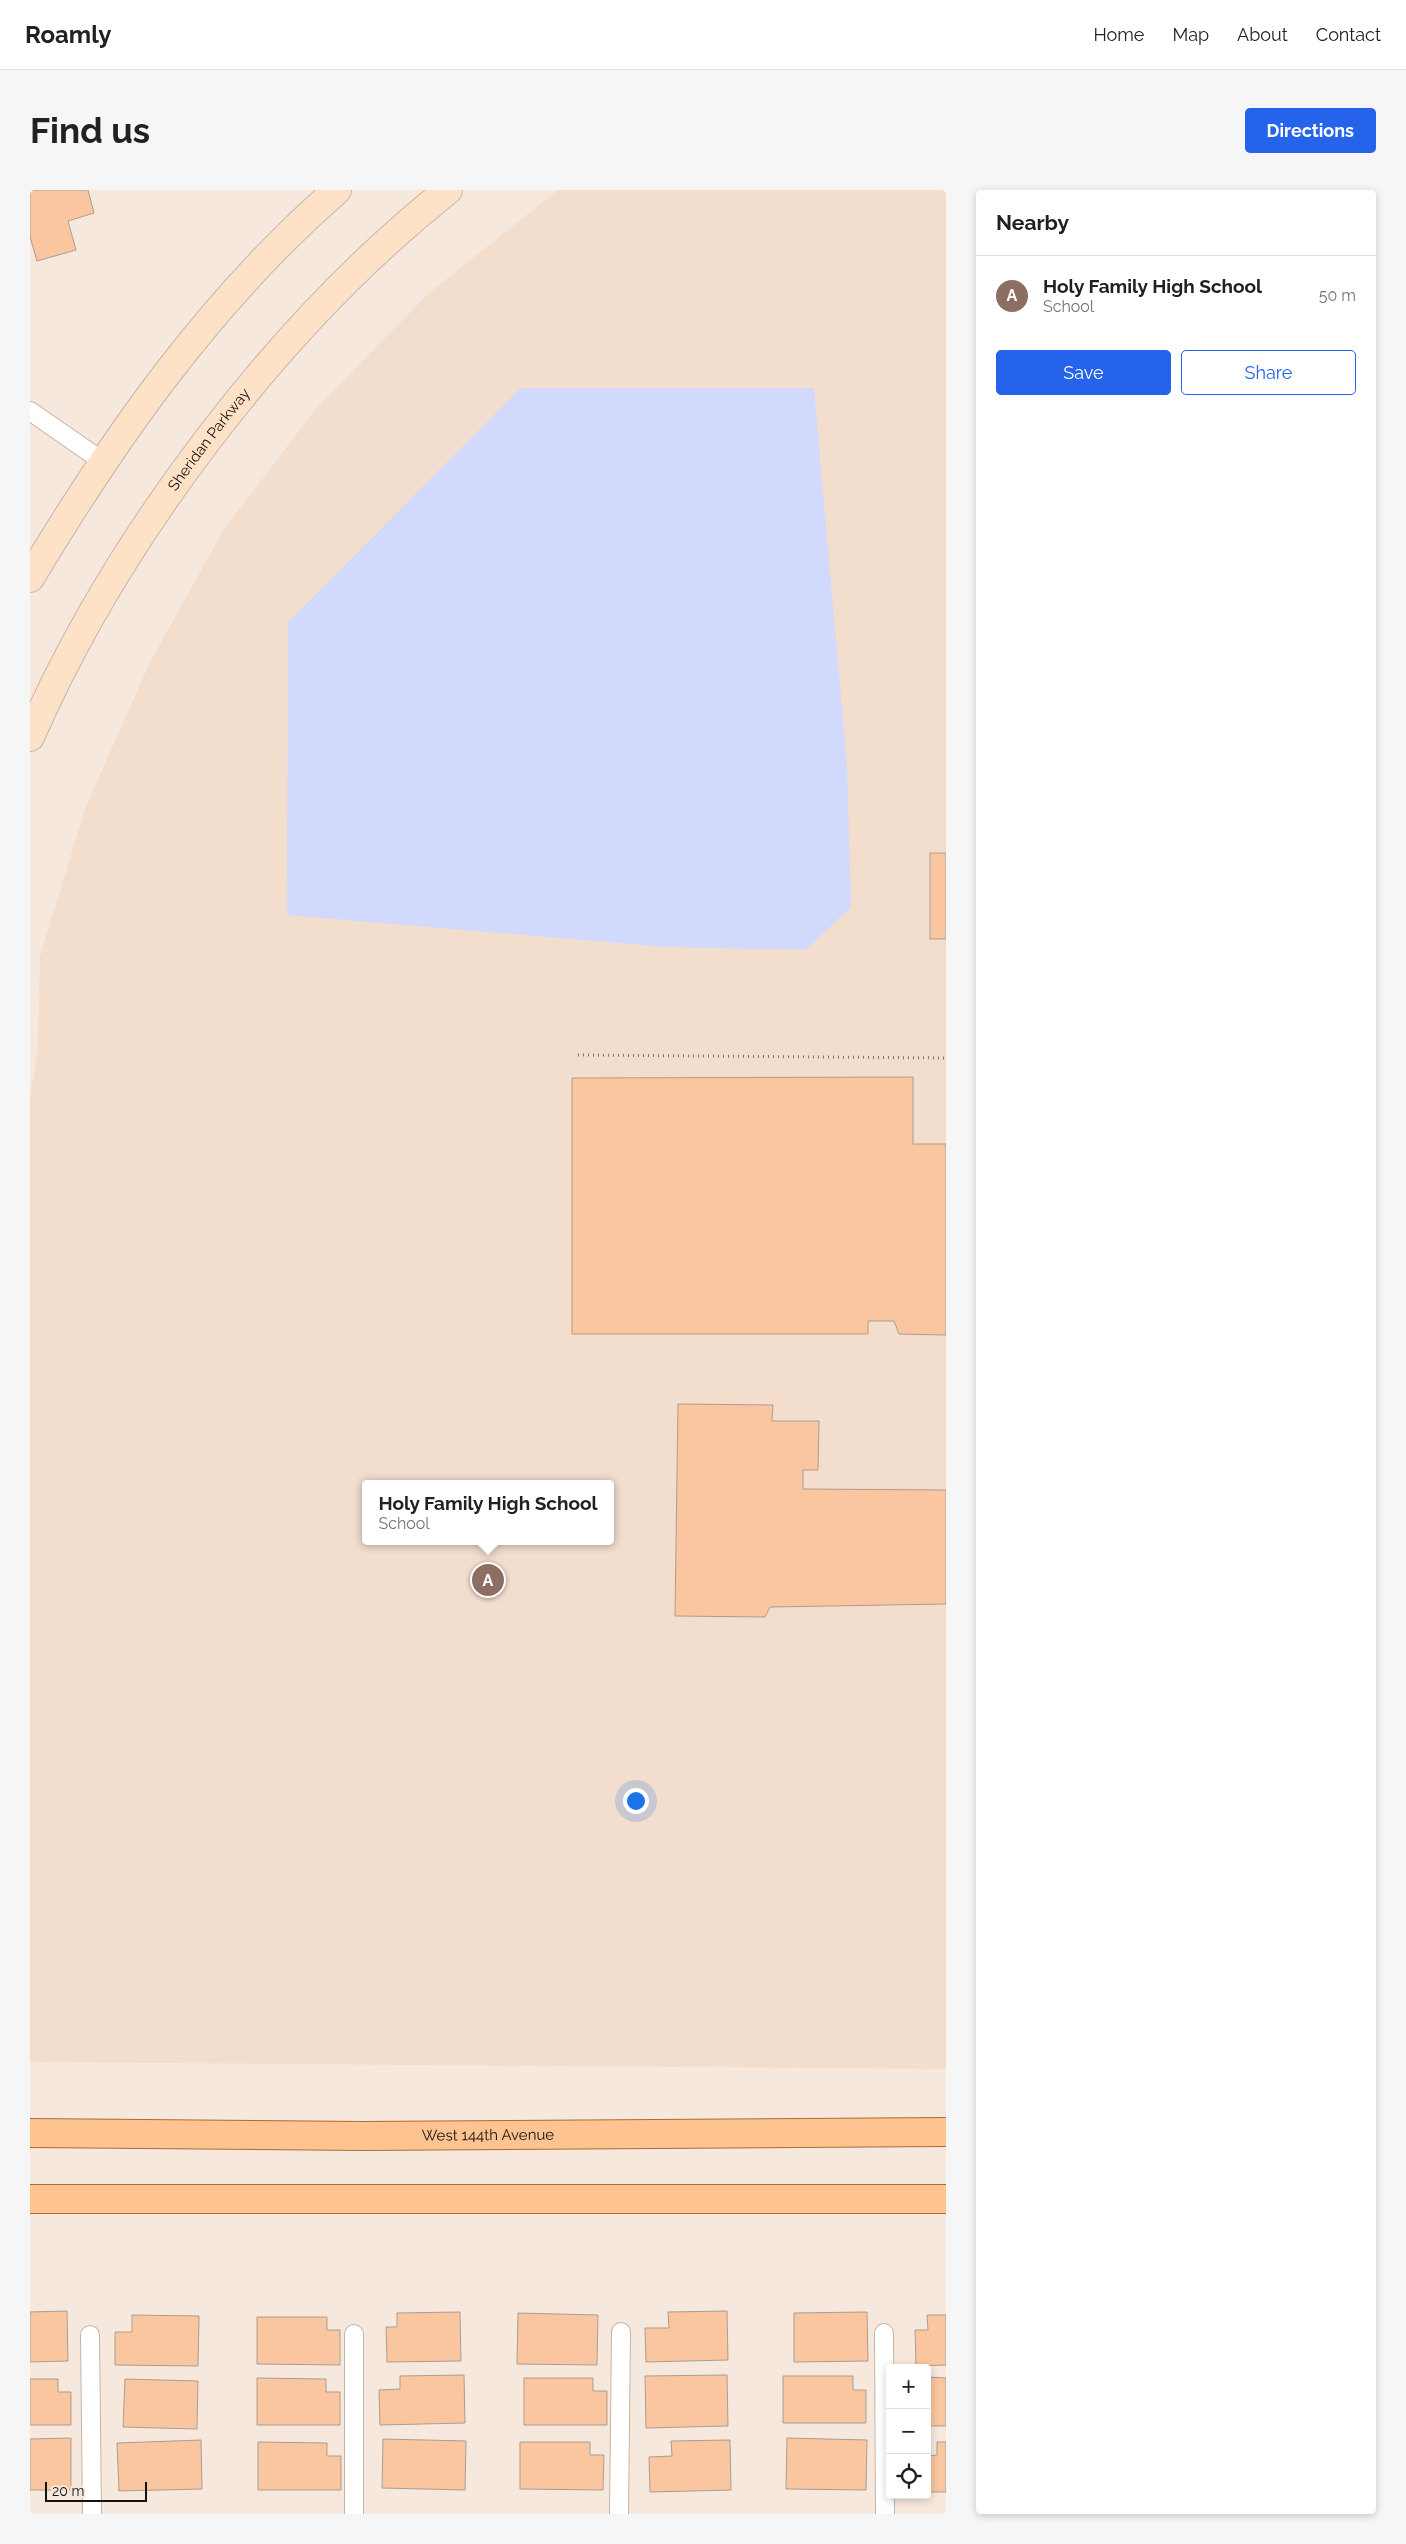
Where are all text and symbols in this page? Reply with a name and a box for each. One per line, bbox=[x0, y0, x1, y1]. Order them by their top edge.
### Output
text: Roamly bbox=[25, 20, 111, 49]
text: Home bbox=[1093, 24, 1144, 45]
text: Map bbox=[1172, 24, 1209, 45]
text: About bbox=[1237, 24, 1288, 45]
text: Contact bbox=[1316, 24, 1381, 45]
button: Directions bbox=[1245, 108, 1376, 153]
text: Find us bbox=[30, 110, 150, 151]
text: Nearby bbox=[996, 210, 1069, 235]
text: Holy Family High School bbox=[1043, 275, 1262, 297]
text: A bbox=[1007, 286, 1017, 305]
text: 50 m bbox=[1319, 286, 1356, 305]
text: School bbox=[1043, 297, 1094, 316]
button: Save bbox=[996, 350, 1171, 395]
button: Share bbox=[1181, 350, 1356, 395]
street label: Sheridan Parkway bbox=[164, 385, 254, 494]
popup bbox=[362, 1480, 614, 1545]
text: Holy Family High School bbox=[378, 1492, 598, 1514]
text: School bbox=[378, 1514, 430, 1533]
pin: A bbox=[472, 1561, 504, 1599]
your location bbox=[623, 1788, 649, 1814]
street label: West 144th Avenue bbox=[422, 2126, 554, 2145]
map controls bbox=[886, 2364, 931, 2499]
button: + bbox=[886, 2364, 931, 2409]
button: − bbox=[886, 2409, 931, 2454]
button: locate bbox=[886, 2454, 931, 2499]
scale bar bbox=[45, 2479, 148, 2502]
text: 20 m bbox=[52, 2483, 84, 2499]

